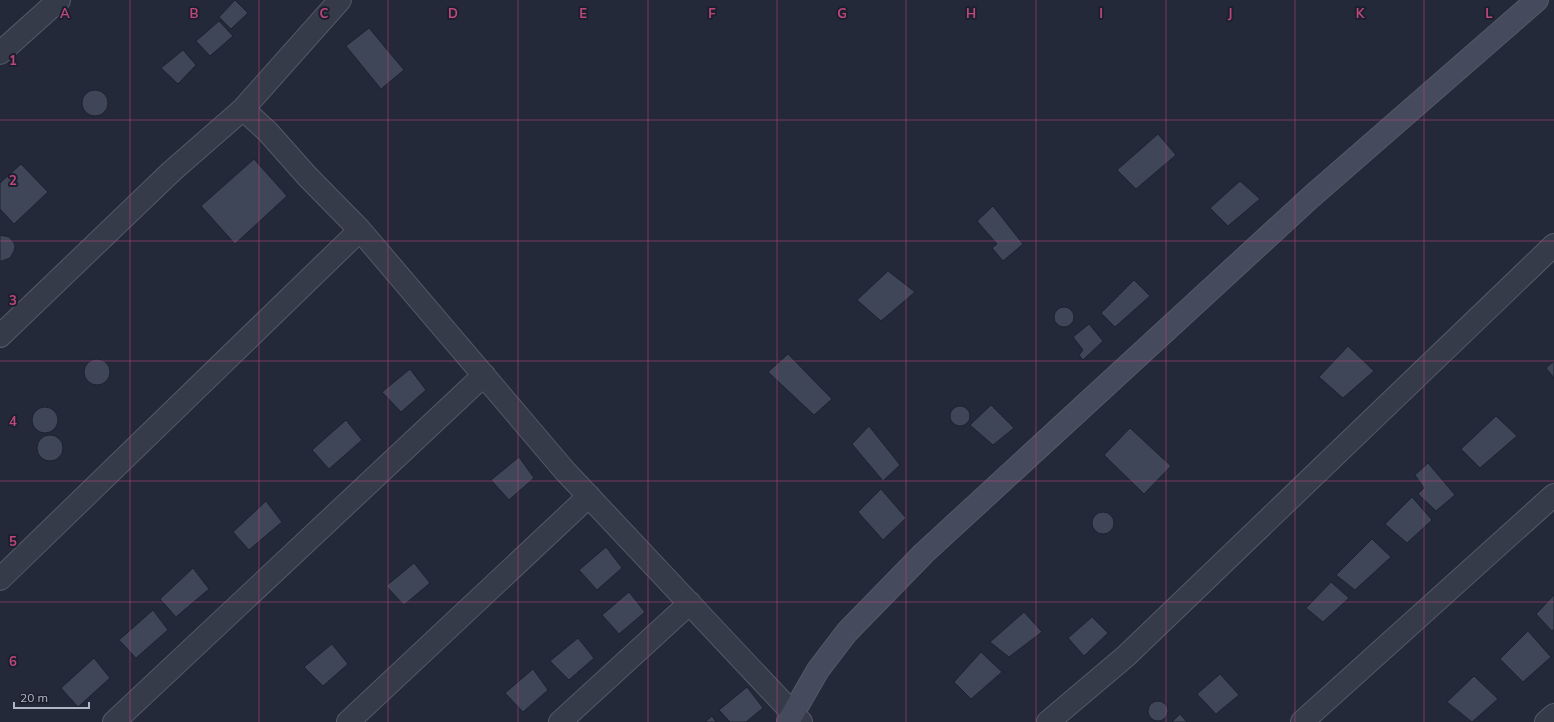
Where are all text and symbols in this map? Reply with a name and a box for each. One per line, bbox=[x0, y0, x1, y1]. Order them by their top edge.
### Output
text: A bbox=[60, 5, 70, 21]
text: B bbox=[190, 5, 199, 21]
text: C bbox=[320, 5, 329, 21]
text: D bbox=[448, 5, 458, 21]
text: E bbox=[579, 5, 587, 21]
text: F bbox=[708, 5, 716, 21]
text: G bbox=[837, 5, 847, 21]
text: H bbox=[966, 5, 976, 21]
text: I bbox=[1099, 5, 1103, 21]
text: J bbox=[1228, 5, 1232, 21]
text: K bbox=[1356, 5, 1366, 21]
text: L bbox=[1485, 5, 1493, 21]
text: 1 bbox=[9, 52, 17, 68]
text: 2 bbox=[9, 172, 17, 188]
text: 3 bbox=[9, 292, 17, 308]
text: 4 bbox=[9, 413, 17, 429]
text: 5 bbox=[9, 533, 17, 549]
text: 6 bbox=[9, 653, 17, 669]
scale bar bbox=[14, 684, 89, 710]
text: 20 m bbox=[20, 690, 48, 705]

